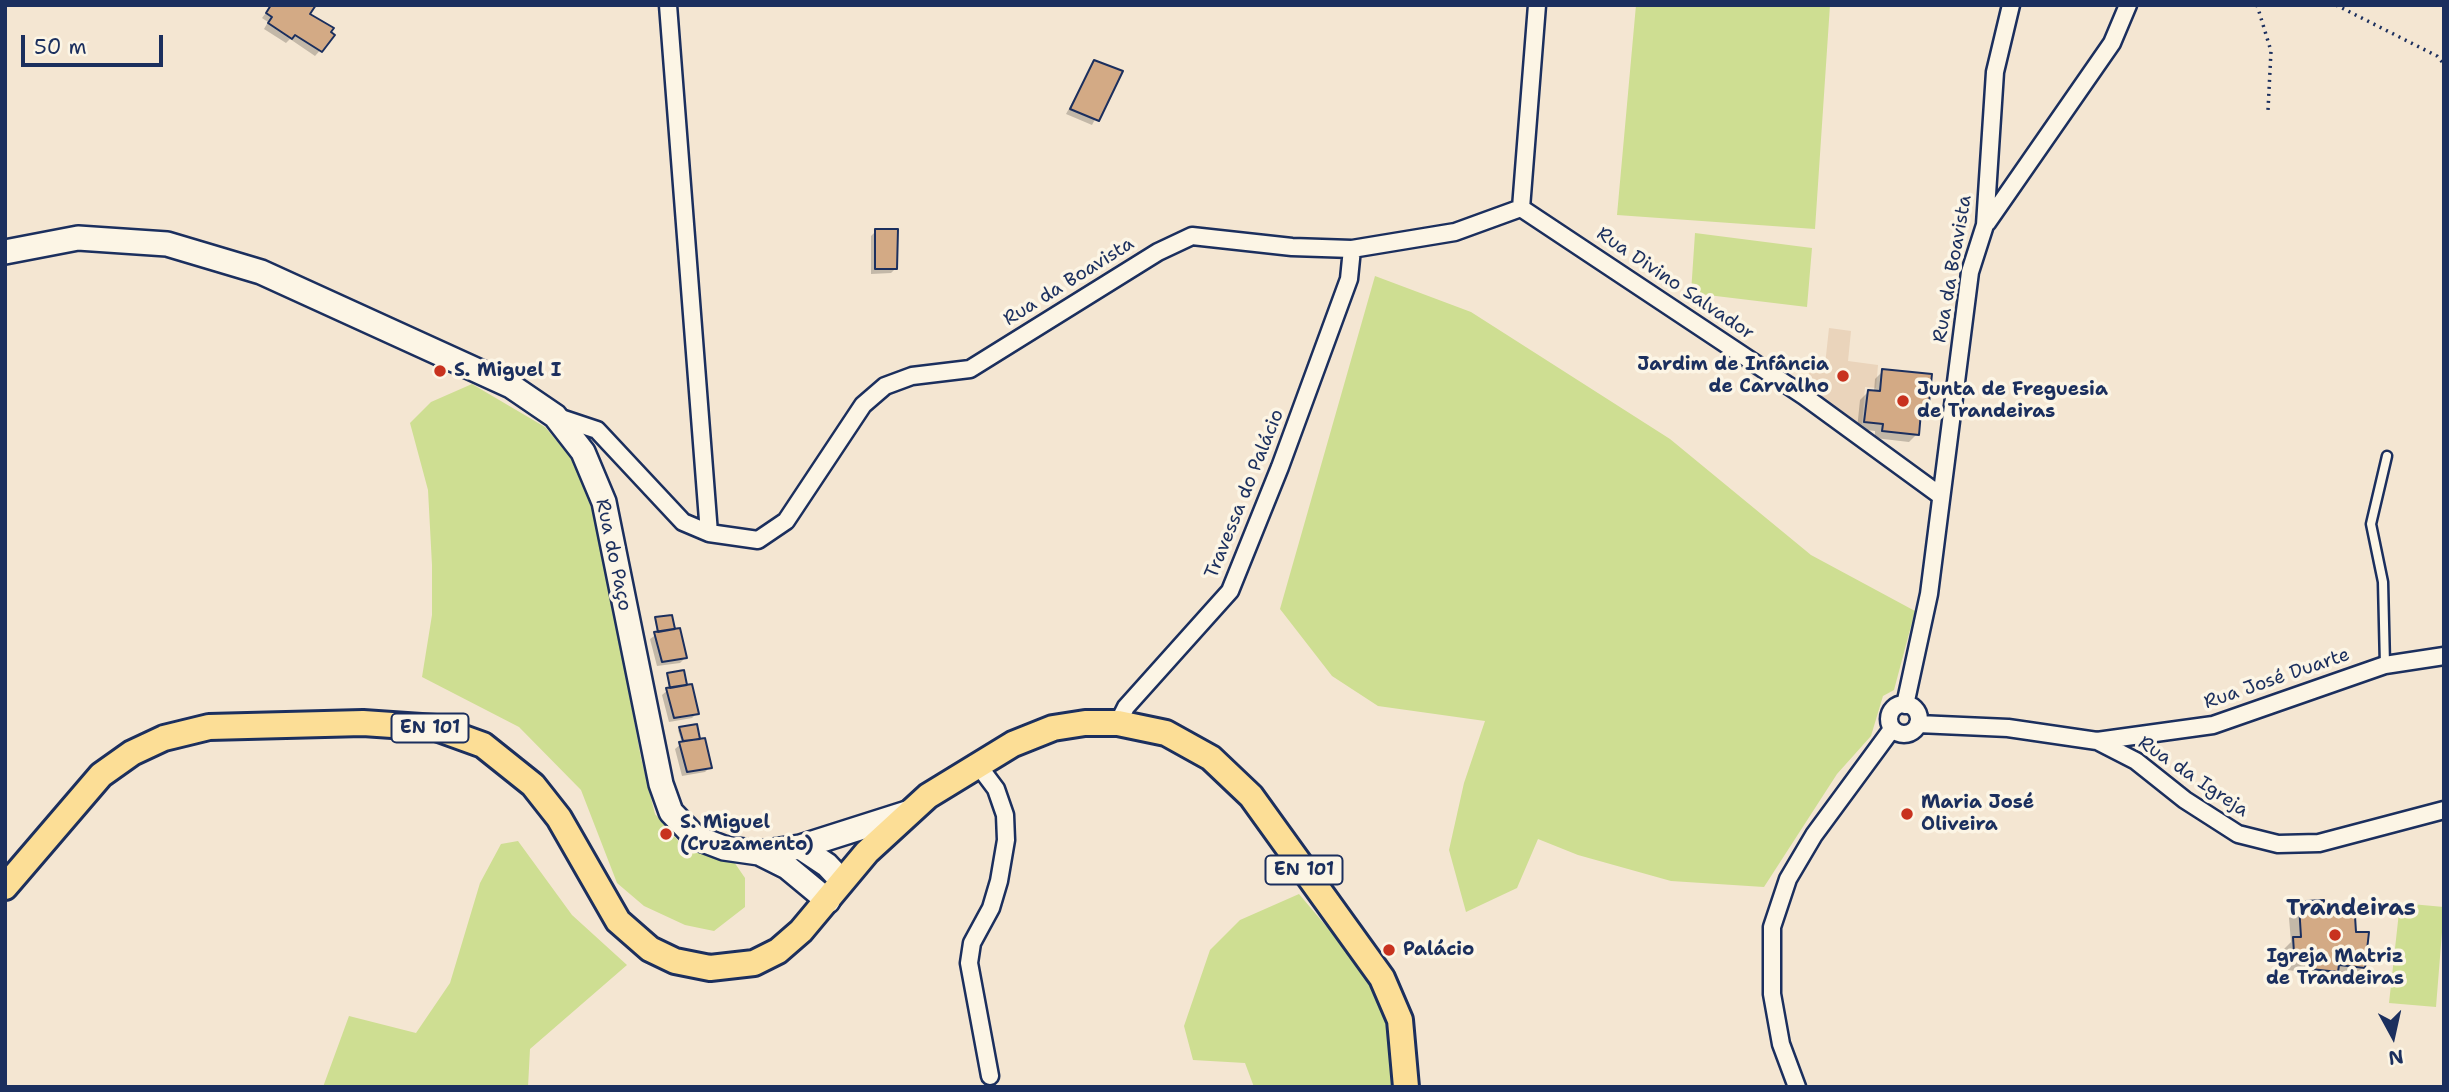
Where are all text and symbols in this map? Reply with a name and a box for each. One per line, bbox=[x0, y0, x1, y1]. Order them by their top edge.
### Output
scale bar bbox=[24, 21, 166, 65]
text: 50 m bbox=[34, 33, 87, 61]
street label: Rua da Boavista bbox=[1929, 193, 1977, 345]
street label: Rua Divino Salvador bbox=[1592, 223, 1758, 345]
street label: Rua da Boavista bbox=[1000, 233, 1138, 331]
place label: Jardim de Infância de Carvalho bbox=[1637, 354, 1829, 398]
place label: S. Miguel I bbox=[454, 360, 561, 382]
marker: S. Miguel I bbox=[432, 363, 448, 379]
marker: Jardim de Infância de Carvalho bbox=[1835, 368, 1851, 384]
place label: Junta de Freguesia de Trandeiras bbox=[1917, 379, 2108, 423]
marker: Junta de Freguesia de Trandeiras bbox=[1895, 393, 1911, 409]
street label: Travessa do Palácio bbox=[1201, 406, 1289, 582]
street label: Rua do Paço bbox=[590, 497, 636, 613]
street label: Rua José Duarte bbox=[2201, 643, 2353, 715]
road number: EN 101 bbox=[392, 714, 468, 742]
street label: Rua da Igreja bbox=[2133, 732, 2253, 822]
place label: Maria José Oliveira bbox=[1921, 792, 2034, 836]
marker: Maria José Oliveira bbox=[1899, 806, 1915, 822]
place label: S. Miguel (Cruzamento) bbox=[680, 812, 814, 856]
marker: S. Miguel (Cruzamento) bbox=[658, 826, 674, 842]
road number: EN 101 bbox=[1266, 856, 1342, 884]
district label: Trandeiras bbox=[2286, 895, 2416, 923]
marker: Igreja Matriz de Trandeiras bbox=[2327, 927, 2343, 943]
place label: Palácio bbox=[1403, 939, 1474, 961]
marker: Palácio bbox=[1381, 942, 1397, 958]
place label: Igreja Matriz de Trandeiras bbox=[2266, 946, 2404, 990]
north arrow bbox=[2358, 1001, 2428, 1071]
text: N bbox=[2387, 1044, 2405, 1071]

